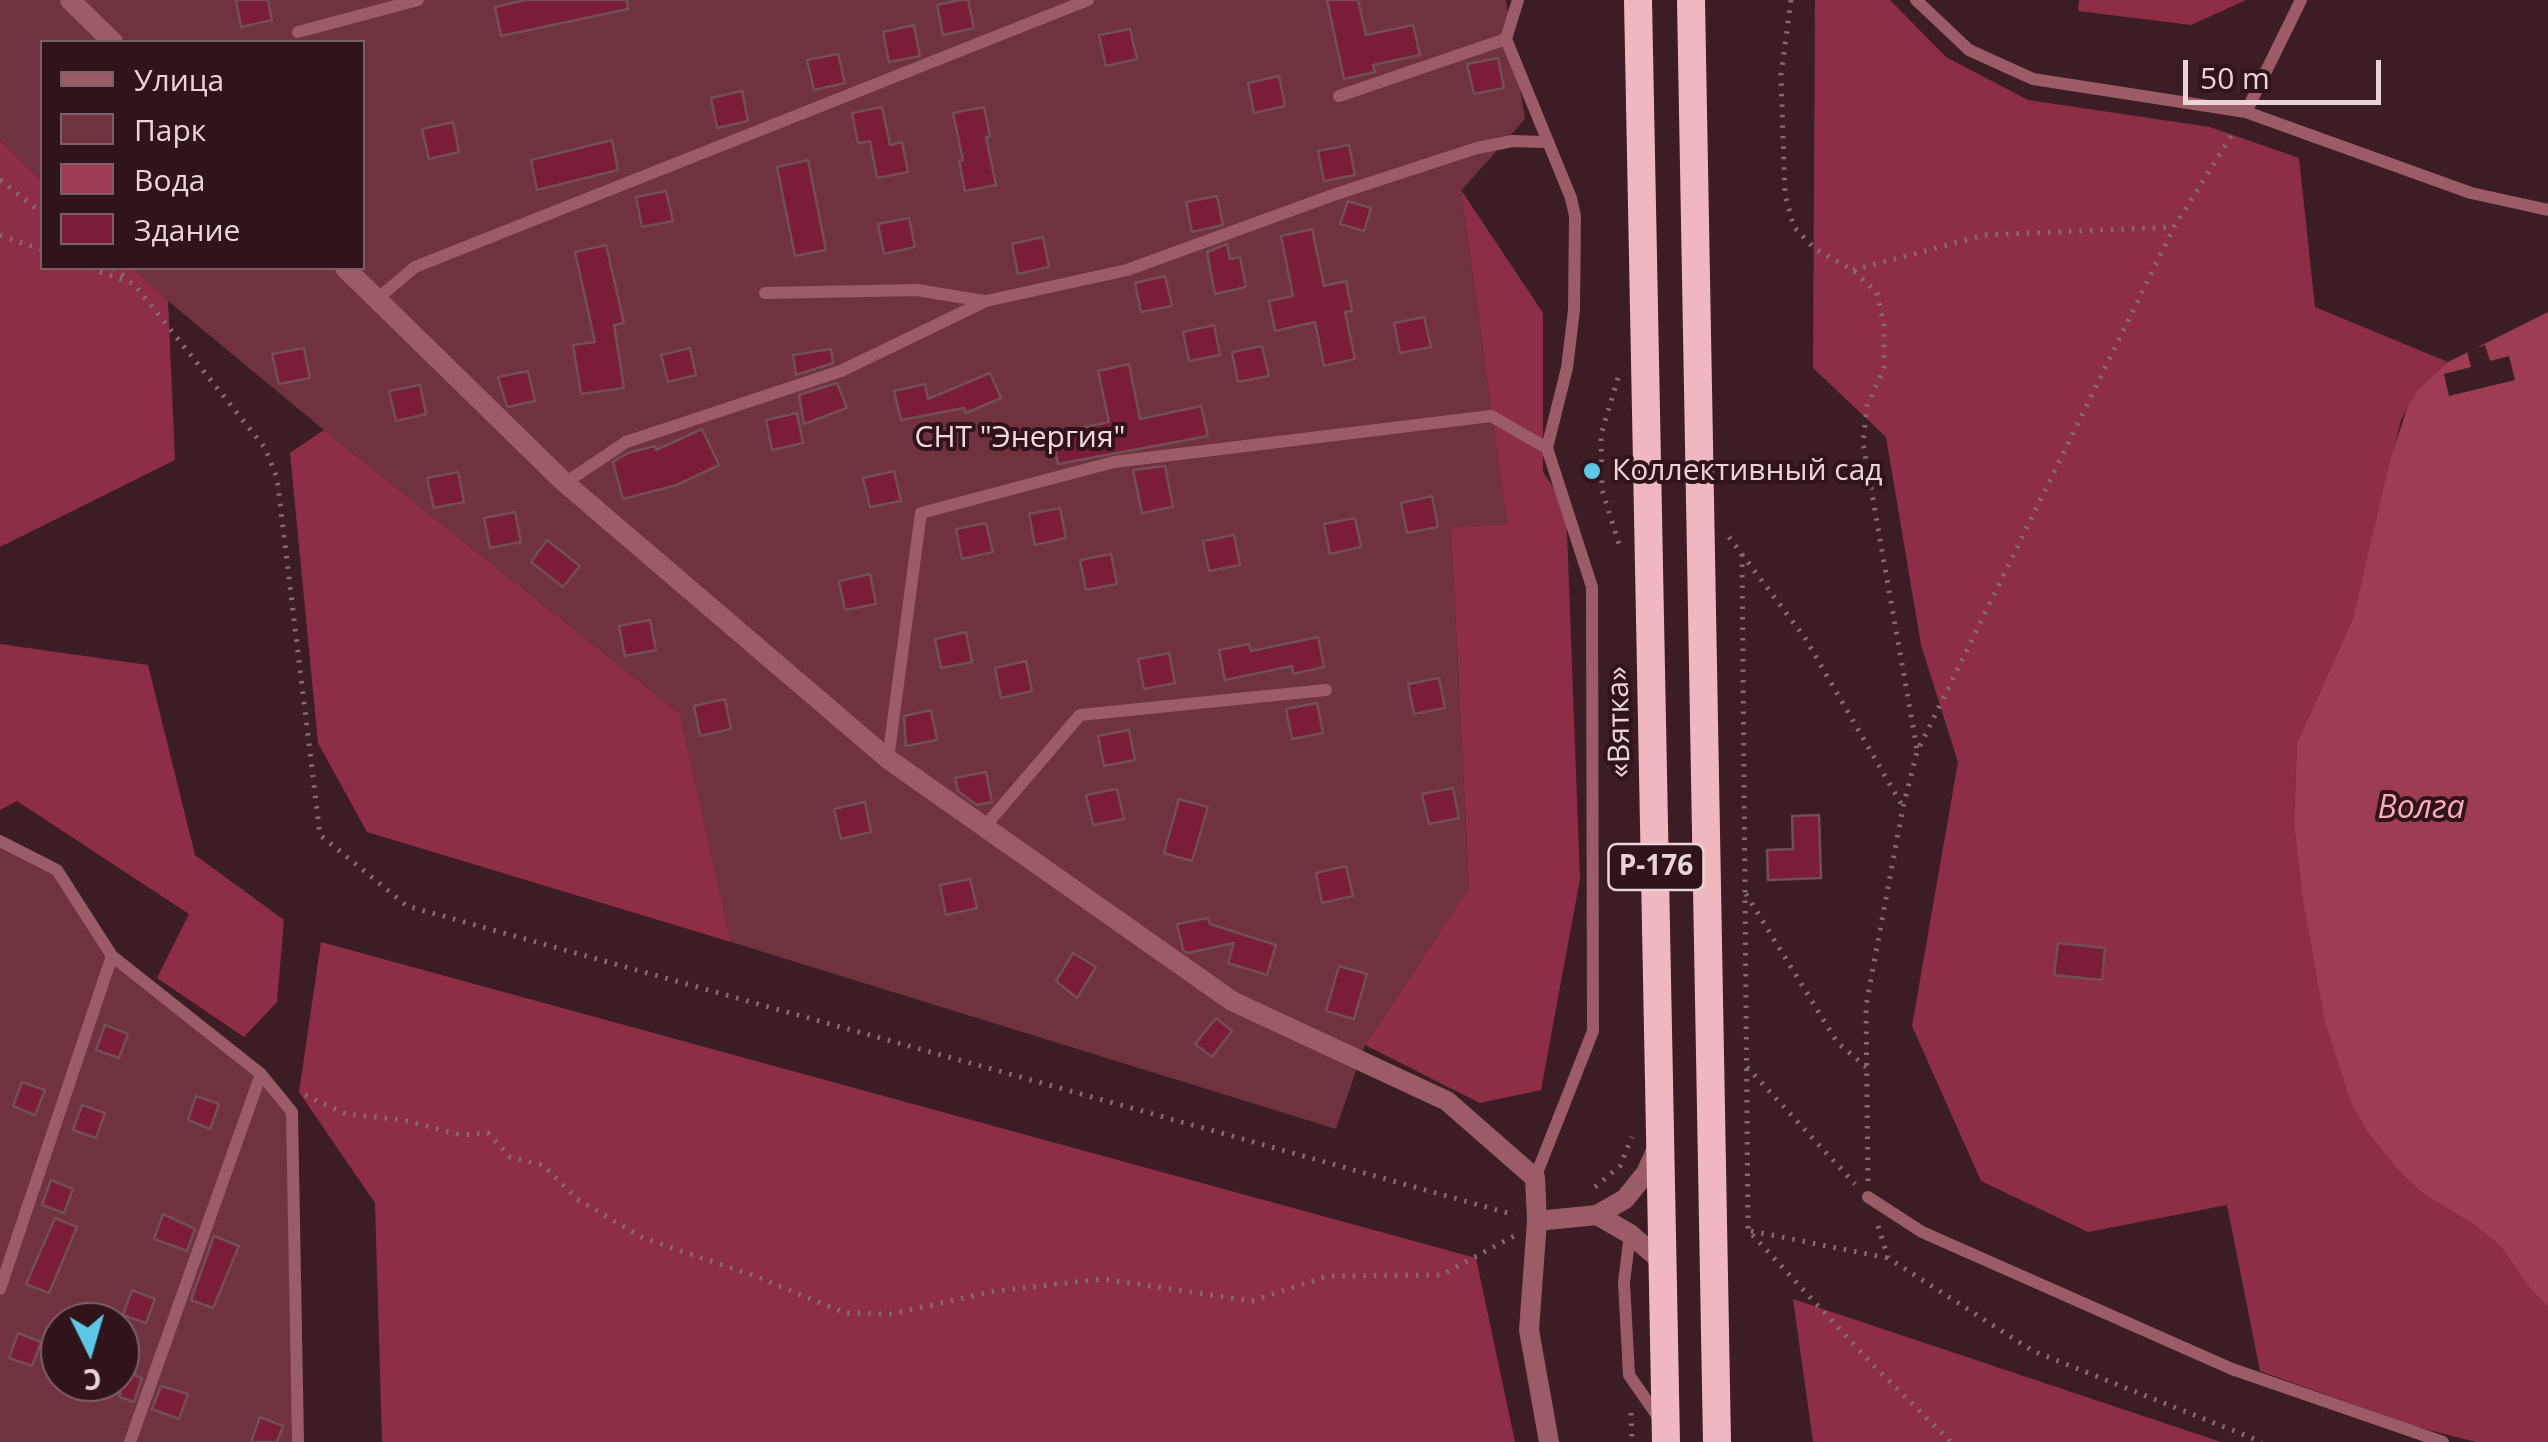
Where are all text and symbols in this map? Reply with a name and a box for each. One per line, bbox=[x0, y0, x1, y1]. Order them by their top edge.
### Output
legend bbox=[40, 40, 365, 270]
scale bar bbox=[2188, 40, 2386, 102]
text: 50 m bbox=[2200, 57, 2270, 98]
text: Улица bbox=[134, 59, 224, 100]
text: Парк bbox=[134, 109, 206, 150]
text: Вода bbox=[134, 159, 205, 200]
text: Здание bbox=[134, 209, 240, 250]
park label: СНТ "Энергия" bbox=[915, 420, 1125, 456]
place label: Коллективный сад bbox=[1612, 453, 1883, 489]
marker: Коллективный сад bbox=[1581, 460, 1603, 482]
street label: «Вятка» bbox=[1601, 666, 1639, 778]
water label: Волга bbox=[2377, 790, 2465, 828]
road number: Р-176 bbox=[1608, 844, 1704, 890]
north arrow bbox=[40, 1302, 140, 1402]
text: С bbox=[82, 1360, 103, 1400]

